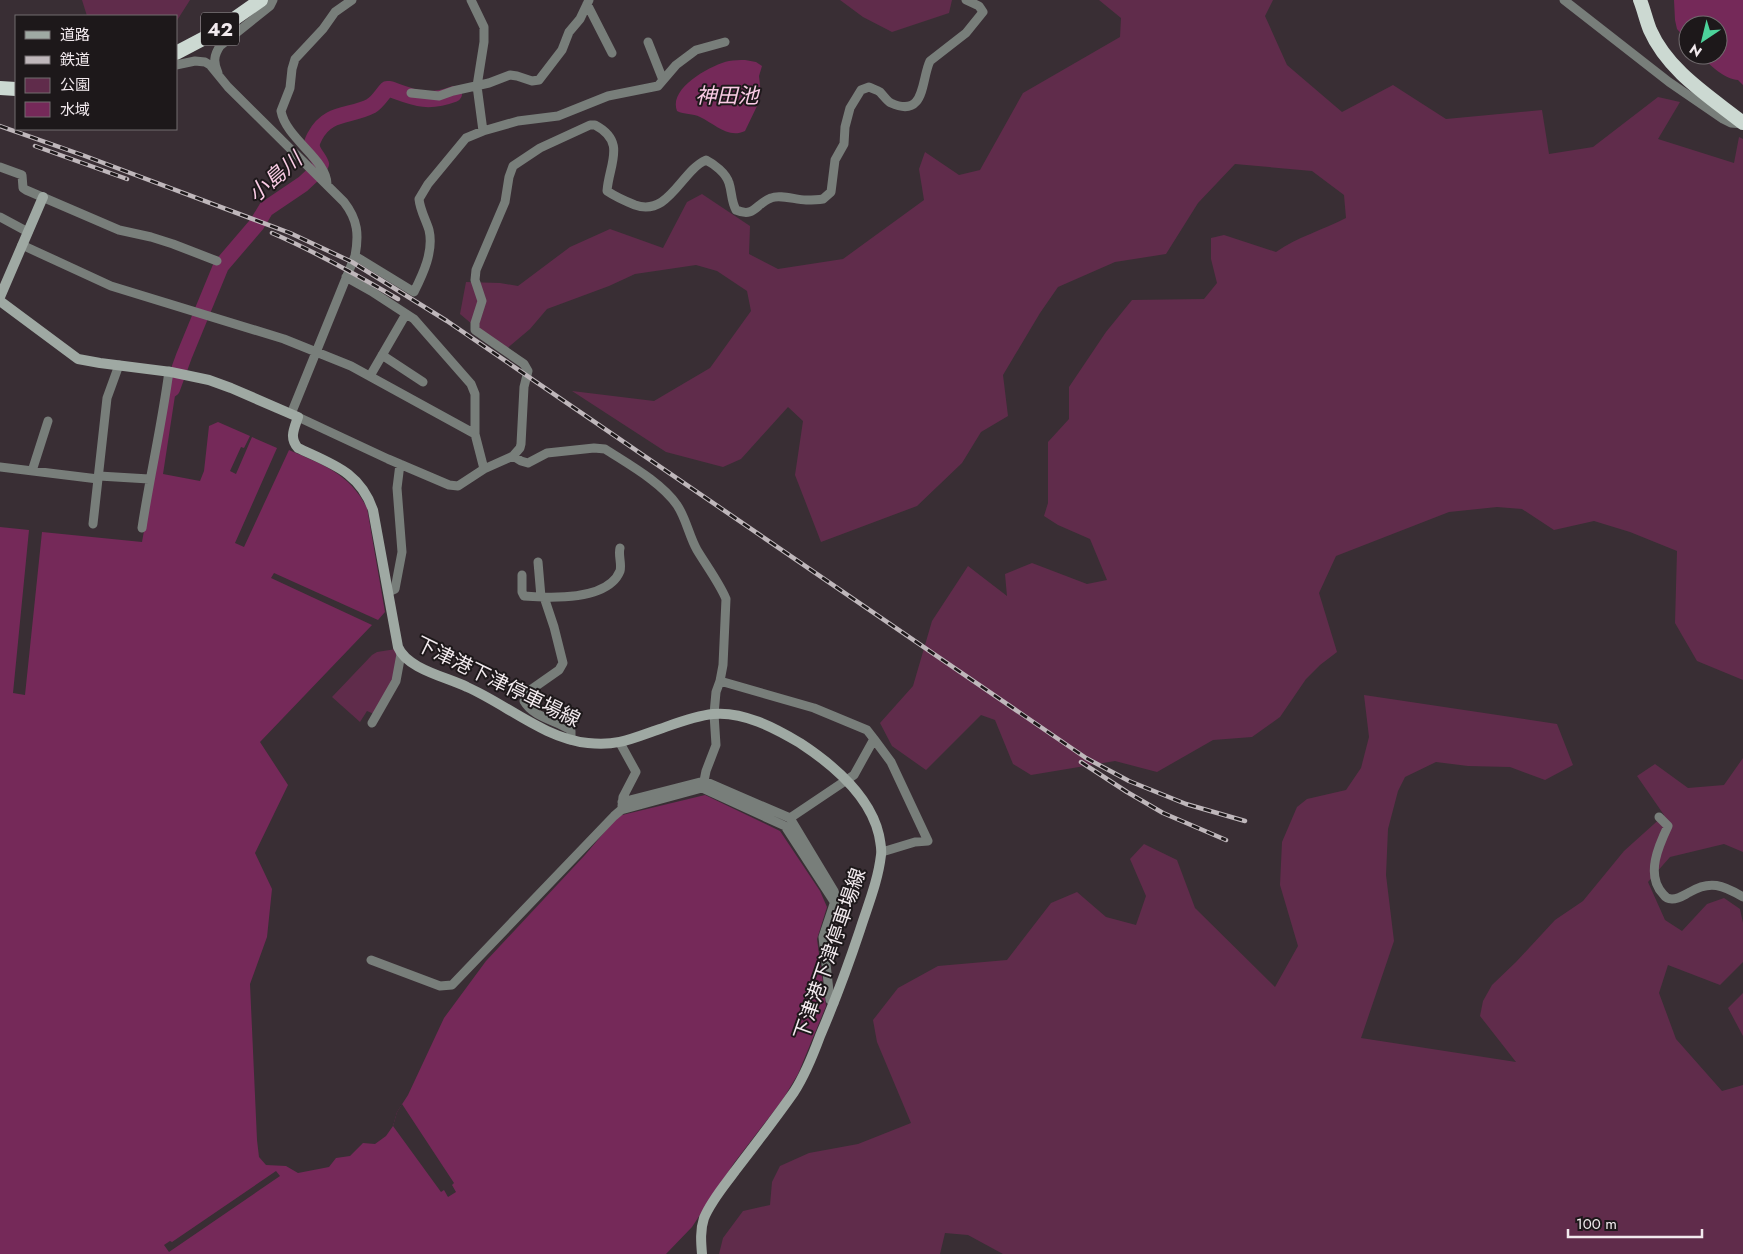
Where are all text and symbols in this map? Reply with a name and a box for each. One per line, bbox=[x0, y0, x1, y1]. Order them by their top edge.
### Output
road number: 42 bbox=[201, 12, 239, 46]
legend bbox=[15, 15, 178, 130]
north arrow bbox=[1678, 15, 1728, 65]
text: 道路 bbox=[60, 24, 90, 46]
text: N bbox=[1685, 39, 1706, 62]
text: 鉄道 bbox=[60, 49, 90, 71]
text: 公園 bbox=[60, 74, 90, 96]
water label: 神田池 bbox=[696, 81, 760, 111]
text: 水域 bbox=[60, 99, 90, 121]
water label: 小島川 bbox=[241, 144, 310, 209]
street label: 下津港下津停車場線 bbox=[411, 630, 585, 734]
street label: 下津港下津停車場線 bbox=[787, 864, 873, 1044]
scale bar bbox=[1568, 1206, 1702, 1238]
text: 100 m bbox=[1576, 1213, 1617, 1235]

